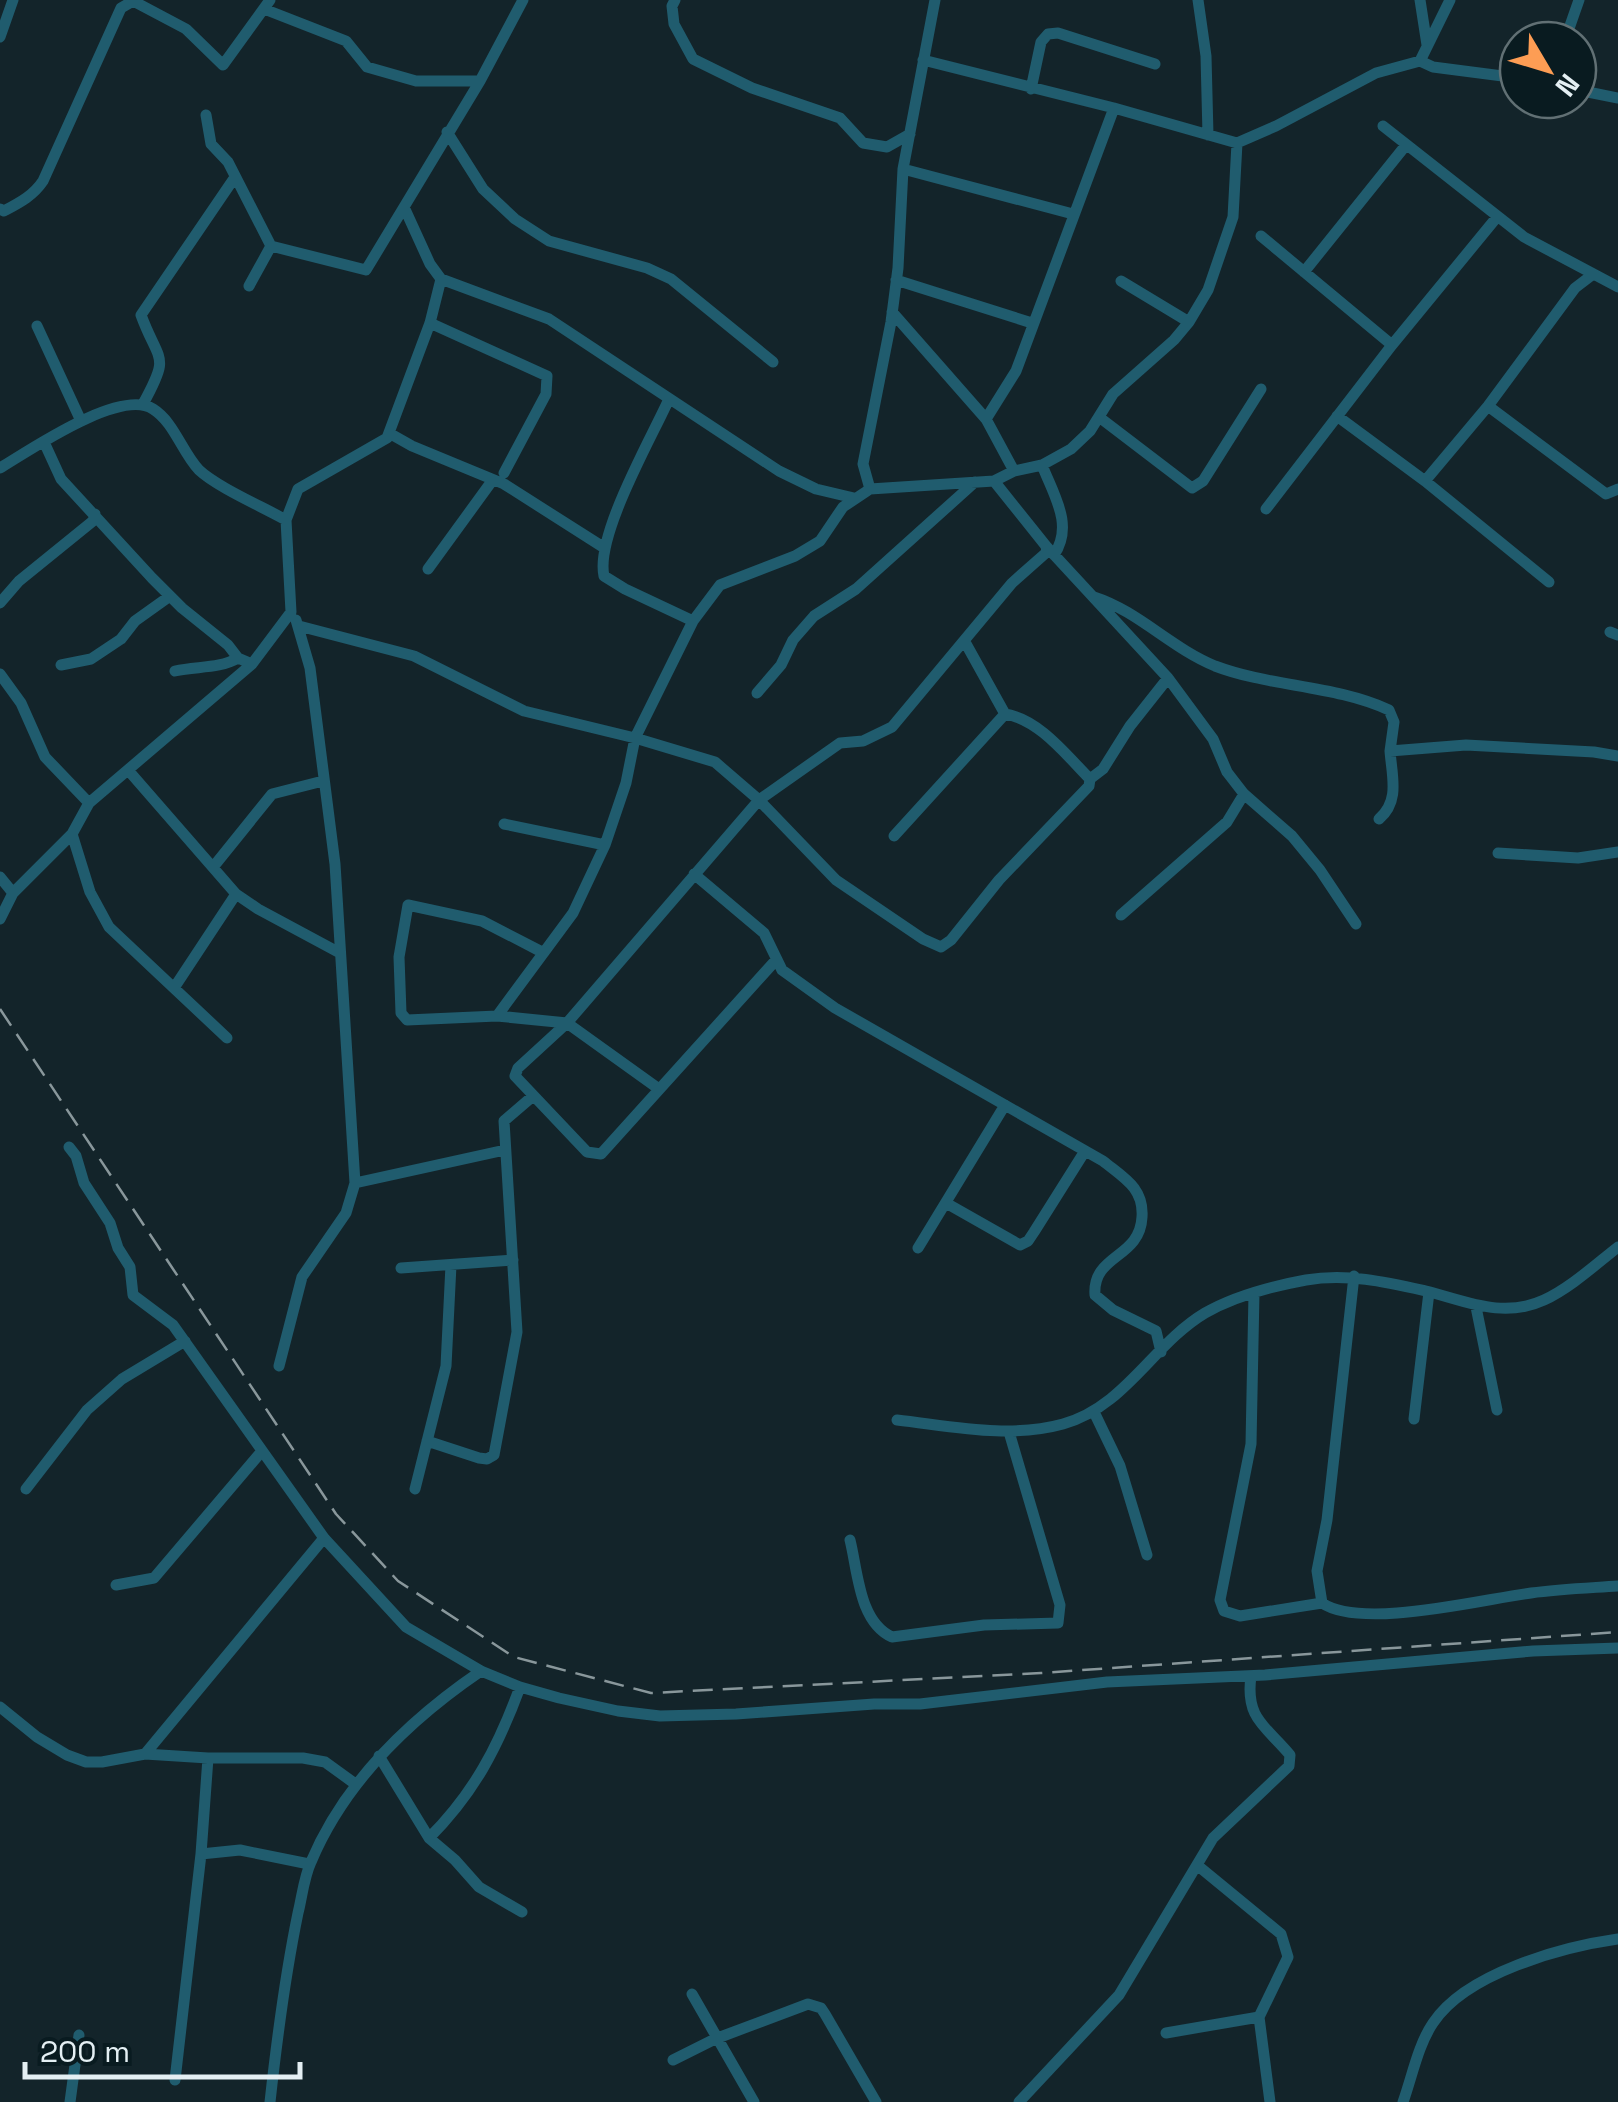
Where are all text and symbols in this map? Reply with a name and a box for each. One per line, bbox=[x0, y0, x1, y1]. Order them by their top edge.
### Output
north arrow bbox=[1498, 20, 1598, 120]
text: N bbox=[1548, 67, 1588, 104]
scale bar bbox=[25, 2017, 300, 2079]
text: 200 m bbox=[40, 2032, 130, 2071]

